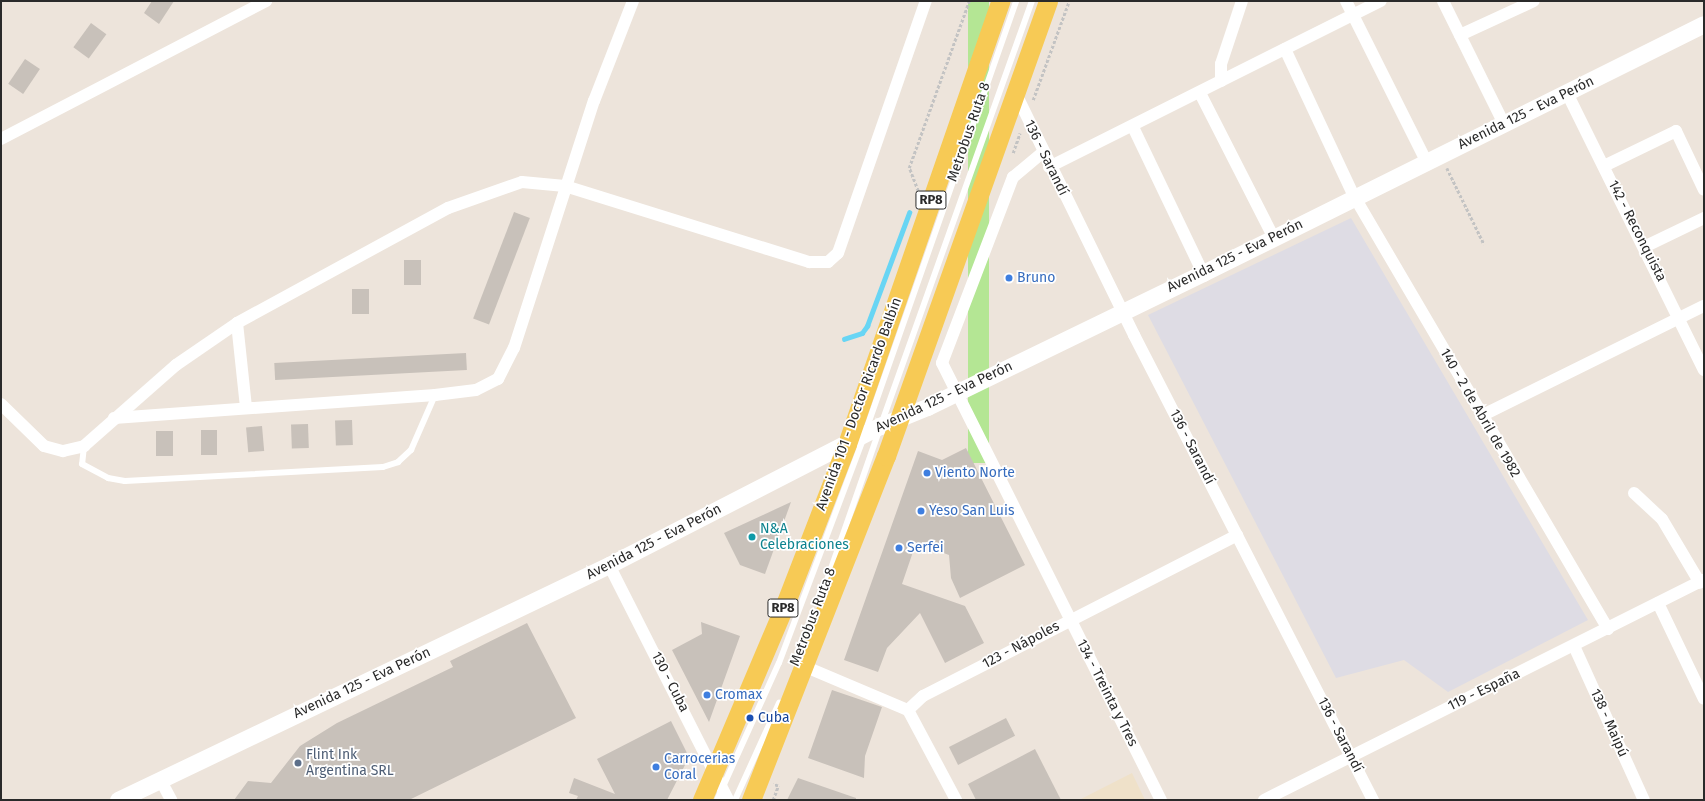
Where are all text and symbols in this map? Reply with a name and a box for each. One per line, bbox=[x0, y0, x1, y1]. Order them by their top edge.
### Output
street label: Avenida 125 - Eva Perón bbox=[1455, 73, 1597, 153]
street label: Metrobus Ruta 8 bbox=[944, 80, 994, 184]
street label: 136 - Sarandí bbox=[1020, 117, 1072, 199]
street label: 142 - Reconquista bbox=[1604, 178, 1670, 284]
road number: RP8 bbox=[915, 189, 947, 211]
street label: Avenida 125 - Eva Perón bbox=[1164, 216, 1306, 296]
place label: Bruno bbox=[1017, 270, 1055, 286]
marker: Bruno bbox=[1004, 273, 1014, 283]
street label: Avenida 101 - Doctor Ricardo Balbín bbox=[813, 295, 905, 513]
street label: 140 - 2 de Abril de 1982 bbox=[1436, 346, 1524, 480]
street label: Avenida 125 - Eva Perón bbox=[873, 358, 1015, 436]
street label: 136 - Sarandí bbox=[1166, 407, 1218, 487]
place label: Viento Norte bbox=[935, 465, 1015, 481]
marker: Viento Norte bbox=[922, 468, 932, 478]
street label: Avenida 125 - Eva Perón bbox=[584, 501, 724, 583]
place label: Yeso San Luis bbox=[929, 503, 1014, 519]
marker: Yeso San Luis bbox=[916, 506, 926, 516]
place label: N&A Celebraciones bbox=[760, 521, 849, 554]
marker: N&A Celebraciones bbox=[747, 532, 757, 542]
place label: Serfei bbox=[907, 540, 944, 556]
marker: Serfei bbox=[894, 543, 904, 553]
street label: Metrobus Ruta 8 bbox=[787, 565, 839, 669]
road number: RP8 bbox=[767, 597, 799, 619]
street label: 123 - Nápoles bbox=[980, 618, 1062, 672]
street label: 134 - Treinta y Tres bbox=[1073, 637, 1141, 749]
street label: Avenida 125 - Eva Perón bbox=[291, 644, 433, 722]
street label: 130 - Cuba bbox=[648, 649, 692, 715]
street label: 119 - España bbox=[1445, 665, 1523, 715]
street label: 138 - Maipú bbox=[1587, 686, 1631, 760]
place label: Cromax bbox=[715, 687, 762, 703]
marker: Cromax bbox=[702, 690, 712, 700]
street label: 136 - Sarandí bbox=[1314, 695, 1366, 775]
place label: Cuba bbox=[758, 710, 790, 726]
marker: Cuba bbox=[745, 713, 755, 723]
place label: Flint Ink Argentina SRL bbox=[306, 747, 394, 780]
place label: Carrocerias Coral bbox=[664, 751, 735, 784]
marker: Flint Ink Argentina SRL bbox=[293, 758, 303, 768]
marker: Carrocerias Coral bbox=[651, 762, 661, 772]

